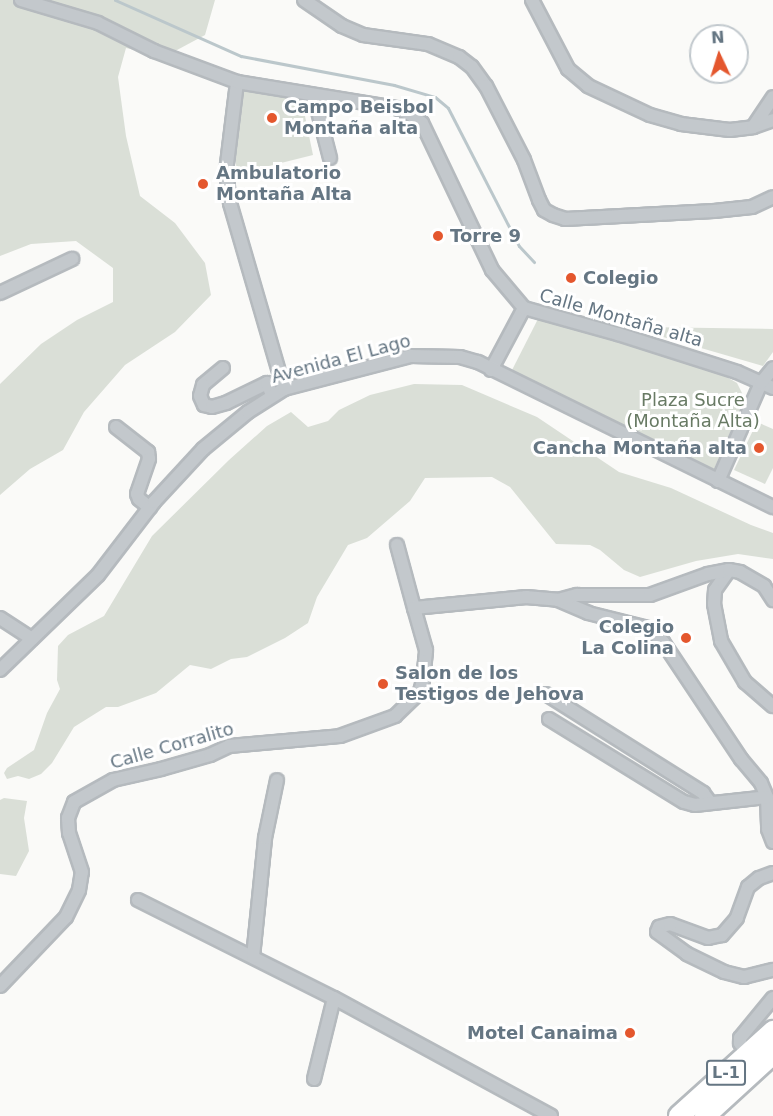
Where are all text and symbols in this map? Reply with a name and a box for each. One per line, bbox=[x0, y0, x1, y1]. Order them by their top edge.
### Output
north arrow bbox=[689, 24, 749, 84]
text: N bbox=[710, 28, 725, 47]
place label: Campo Beisbol Montaña alta bbox=[284, 97, 434, 140]
marker: Campo Beisbol Montaña alta bbox=[265, 111, 279, 125]
place label: Ambulatorio Montaña Alta bbox=[216, 163, 352, 206]
marker: Ambulatorio Montaña Alta bbox=[194, 175, 212, 193]
place label: Torre 9 bbox=[450, 225, 521, 247]
marker: Torre 9 bbox=[431, 229, 445, 243]
place label: Colegio bbox=[583, 267, 658, 289]
marker: Colegio bbox=[564, 271, 578, 285]
street label: Calle Montaña alta bbox=[537, 284, 705, 352]
street label: Avenida El Lago bbox=[269, 330, 413, 388]
park label: Plaza Sucre (Montaña Alta) bbox=[626, 390, 760, 432]
place label: Cancha Montaña alta bbox=[533, 437, 747, 459]
marker: Cancha Montaña alta bbox=[752, 441, 766, 455]
place label: Colegio La Colina bbox=[581, 617, 674, 660]
marker: Colegio La Colina bbox=[679, 631, 693, 645]
place label: Salon de los Testigos de Jehova bbox=[395, 663, 584, 706]
marker: Salon de los Testigos de Jehova bbox=[376, 677, 390, 691]
street label: Calle Corralito bbox=[108, 718, 236, 774]
place label: Motel Canaima bbox=[467, 1022, 618, 1044]
marker: Motel Canaima bbox=[623, 1026, 637, 1040]
road number: L-1 bbox=[705, 1060, 747, 1086]

